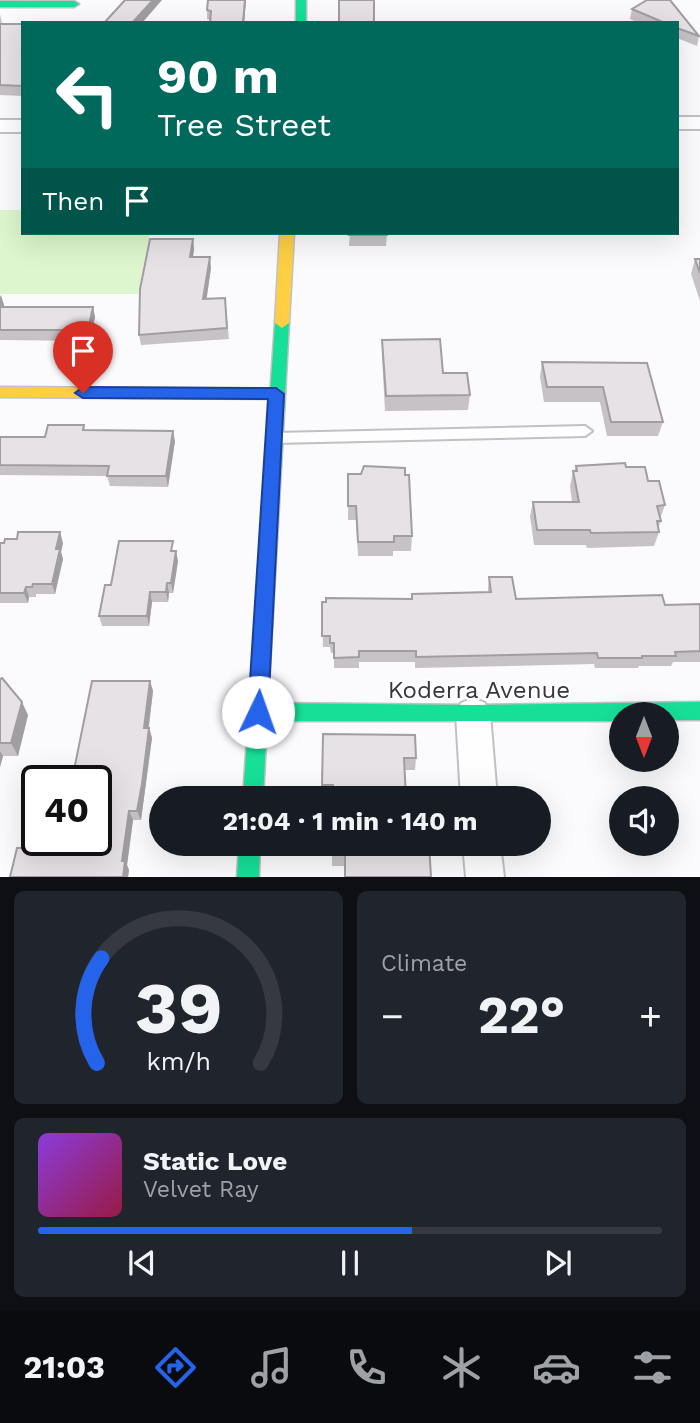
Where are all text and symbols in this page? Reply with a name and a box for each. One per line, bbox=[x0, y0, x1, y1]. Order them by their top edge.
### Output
text: 90 m bbox=[157, 47, 279, 105]
icon: left bbox=[42, 49, 133, 140]
text: Tree Street bbox=[157, 106, 331, 144]
icon: arrive bbox=[118, 182, 156, 220]
text: Then bbox=[42, 186, 104, 216]
pin bbox=[53, 321, 113, 393]
icon: arrive bbox=[64, 332, 102, 370]
position arrow bbox=[221, 675, 295, 749]
street label: Koderra Avenue bbox=[388, 676, 570, 704]
north arrow bbox=[609, 702, 679, 772]
map controls bbox=[609, 702, 679, 856]
speed limit sign: 40 bbox=[21, 765, 112, 856]
button: sound bbox=[609, 786, 679, 856]
text: 21:04 · 1 min · 140 m bbox=[222, 806, 478, 836]
text: Climate bbox=[381, 950, 467, 977]
text: 39 bbox=[134, 966, 223, 1052]
text: 22° bbox=[478, 985, 565, 1046]
text: − bbox=[381, 994, 404, 1038]
text: + bbox=[639, 994, 662, 1038]
text: km/h bbox=[146, 1047, 211, 1076]
text: Static Love bbox=[143, 1146, 287, 1176]
text: Velvet Ray bbox=[143, 1176, 259, 1203]
icon: previous bbox=[123, 1244, 161, 1282]
icon: pause bbox=[331, 1244, 369, 1282]
icon: next bbox=[539, 1244, 577, 1282]
icon: directions bbox=[151, 1343, 200, 1392]
icon: music bbox=[247, 1343, 296, 1392]
icon: phone bbox=[342, 1343, 391, 1392]
icon: climate bbox=[437, 1343, 486, 1392]
icon: car bbox=[532, 1343, 581, 1392]
icon: filters bbox=[628, 1343, 677, 1392]
text: 21:03 bbox=[23, 1348, 105, 1386]

